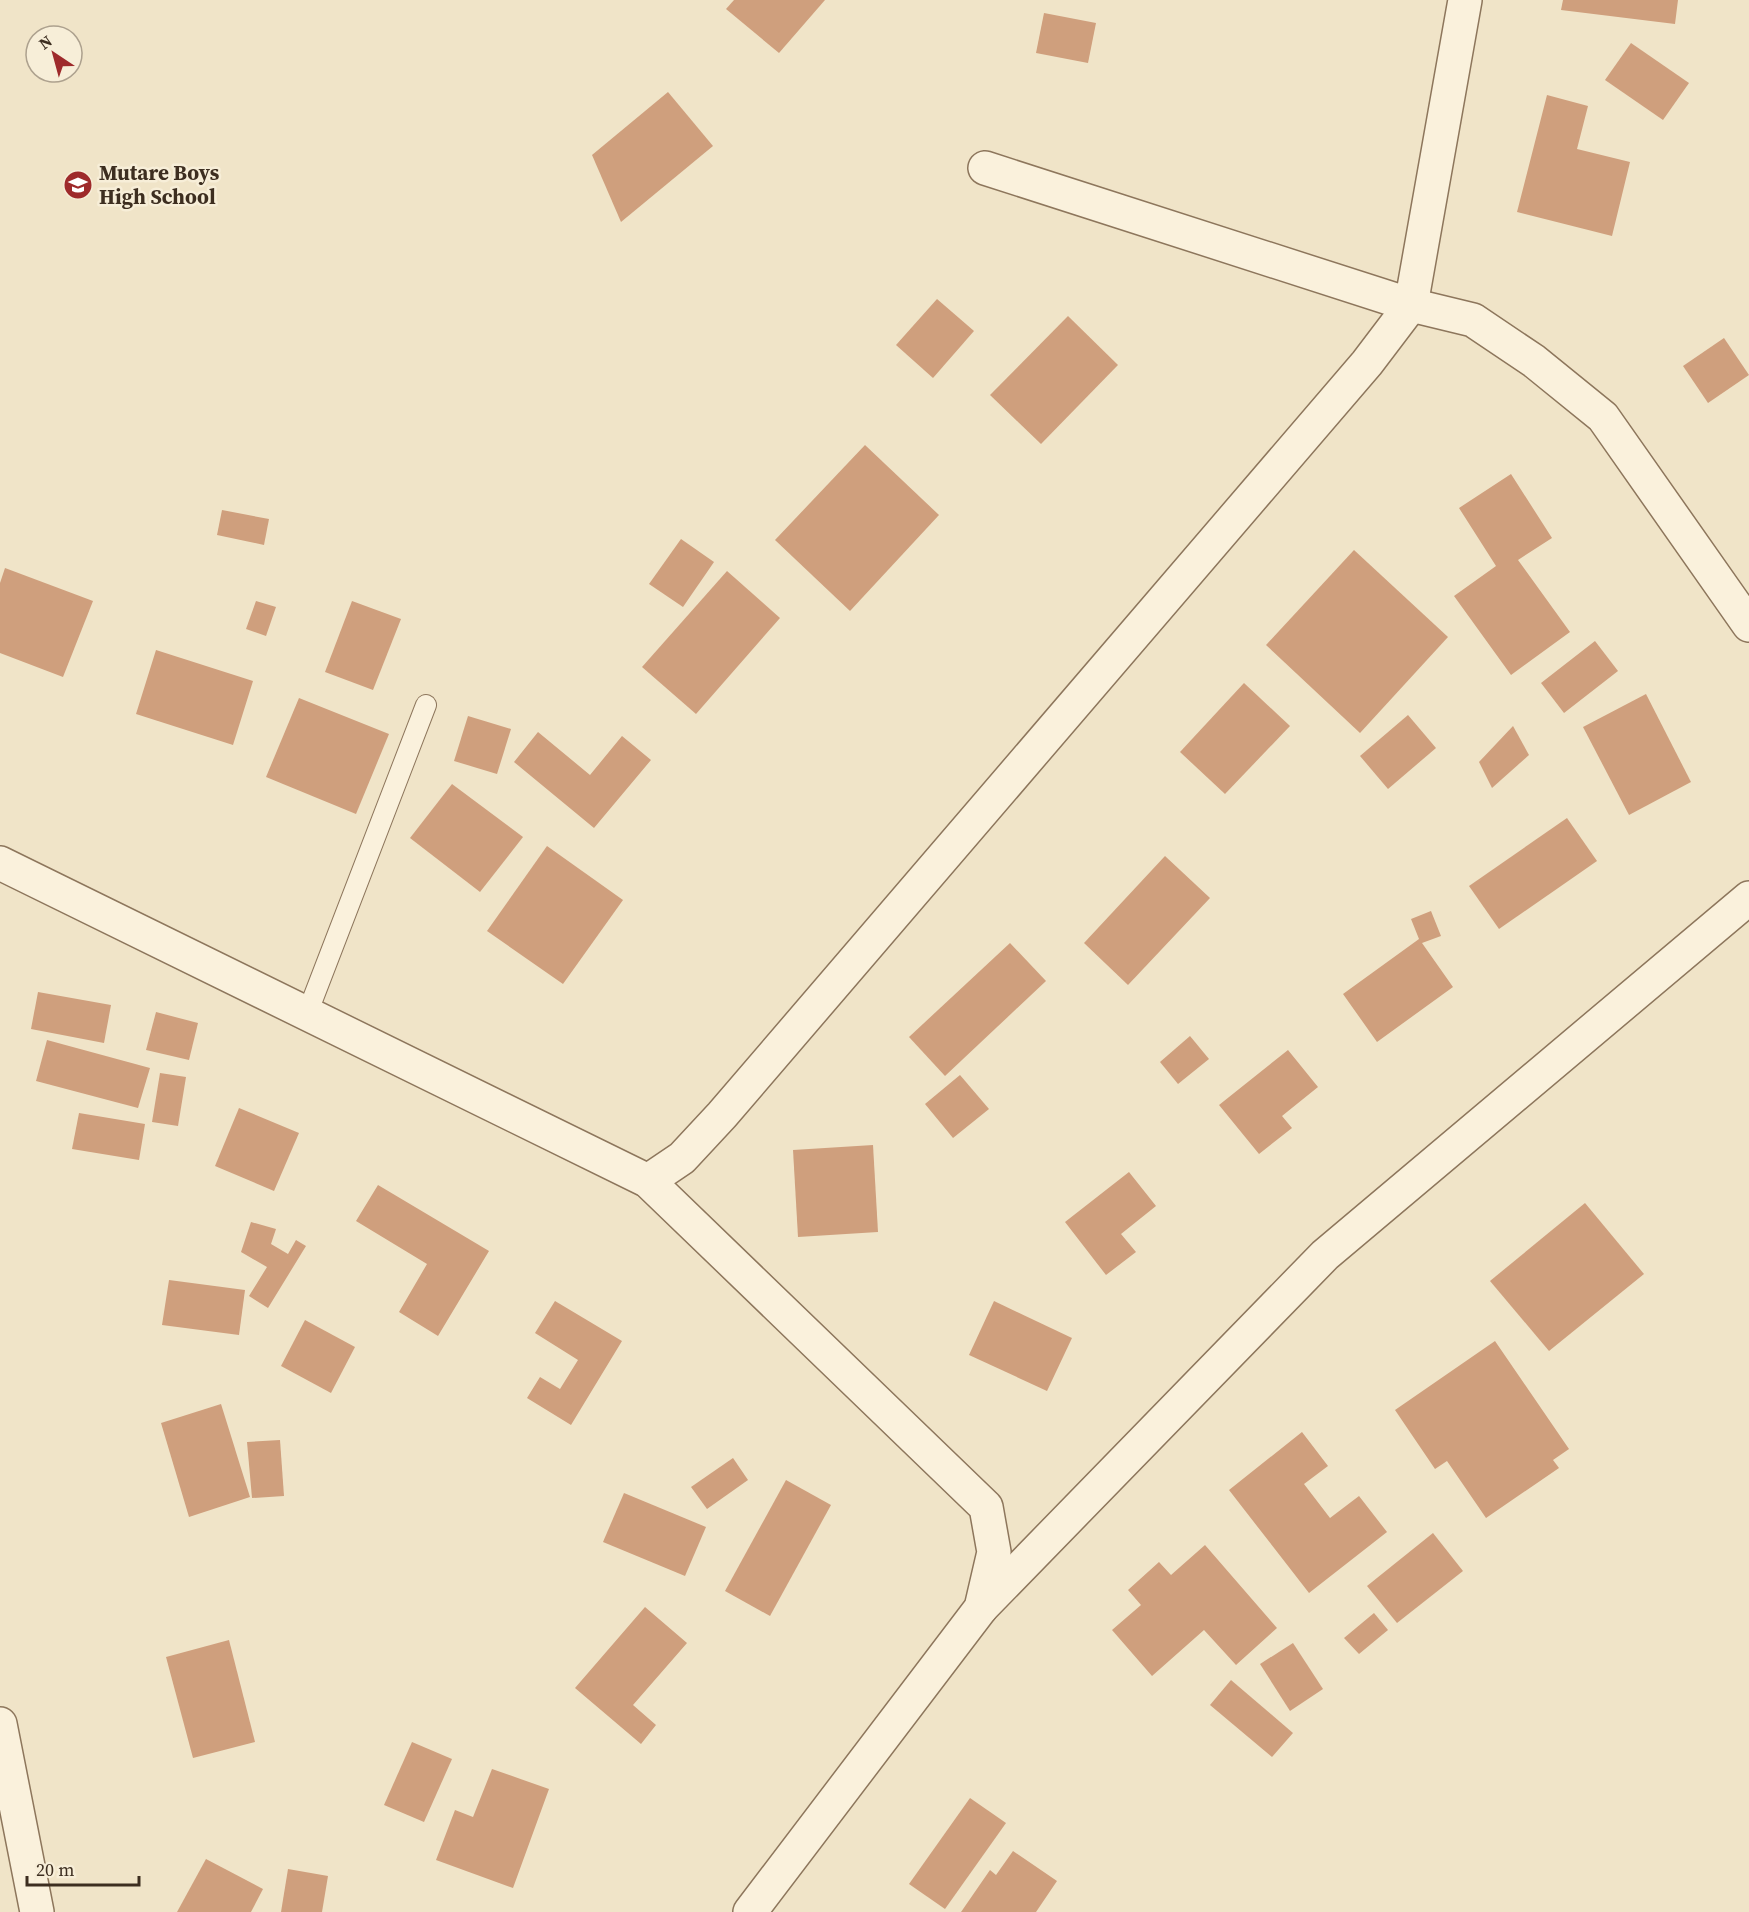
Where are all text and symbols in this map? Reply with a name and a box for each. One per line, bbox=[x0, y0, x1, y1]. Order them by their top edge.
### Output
north arrow bbox=[24, 24, 84, 84]
text: N bbox=[34, 29, 57, 54]
place label: Mutare Boys High School bbox=[99, 158, 220, 211]
school or university icon: Mutare Boys High School bbox=[62, 169, 94, 201]
scale bar bbox=[27, 1849, 140, 1887]
text: 20 m bbox=[36, 1857, 74, 1882]

